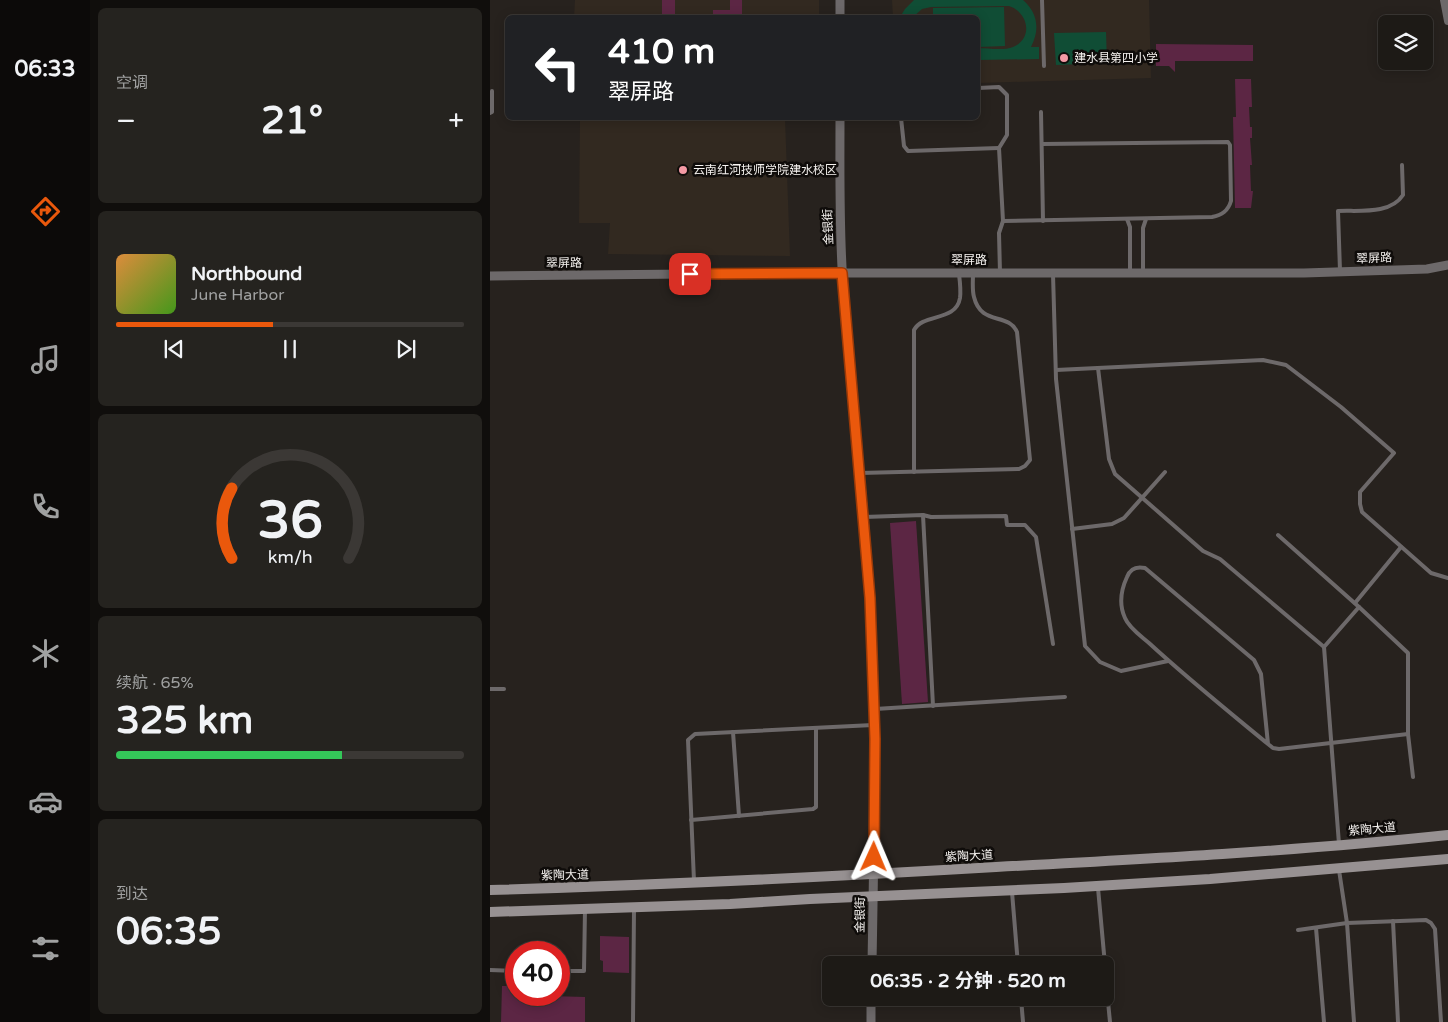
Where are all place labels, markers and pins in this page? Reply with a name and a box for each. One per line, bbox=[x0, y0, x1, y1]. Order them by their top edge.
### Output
place label: 建水县第四小学 bbox=[1074, 51, 1158, 65]
marker: 建水县第四小学 bbox=[1058, 52, 1070, 64]
place label: 云南红河技师学院建水校区 bbox=[693, 163, 837, 177]
marker: 云南红河技师学院建水校区 bbox=[677, 164, 689, 176]
pin bbox=[669, 253, 711, 295]

